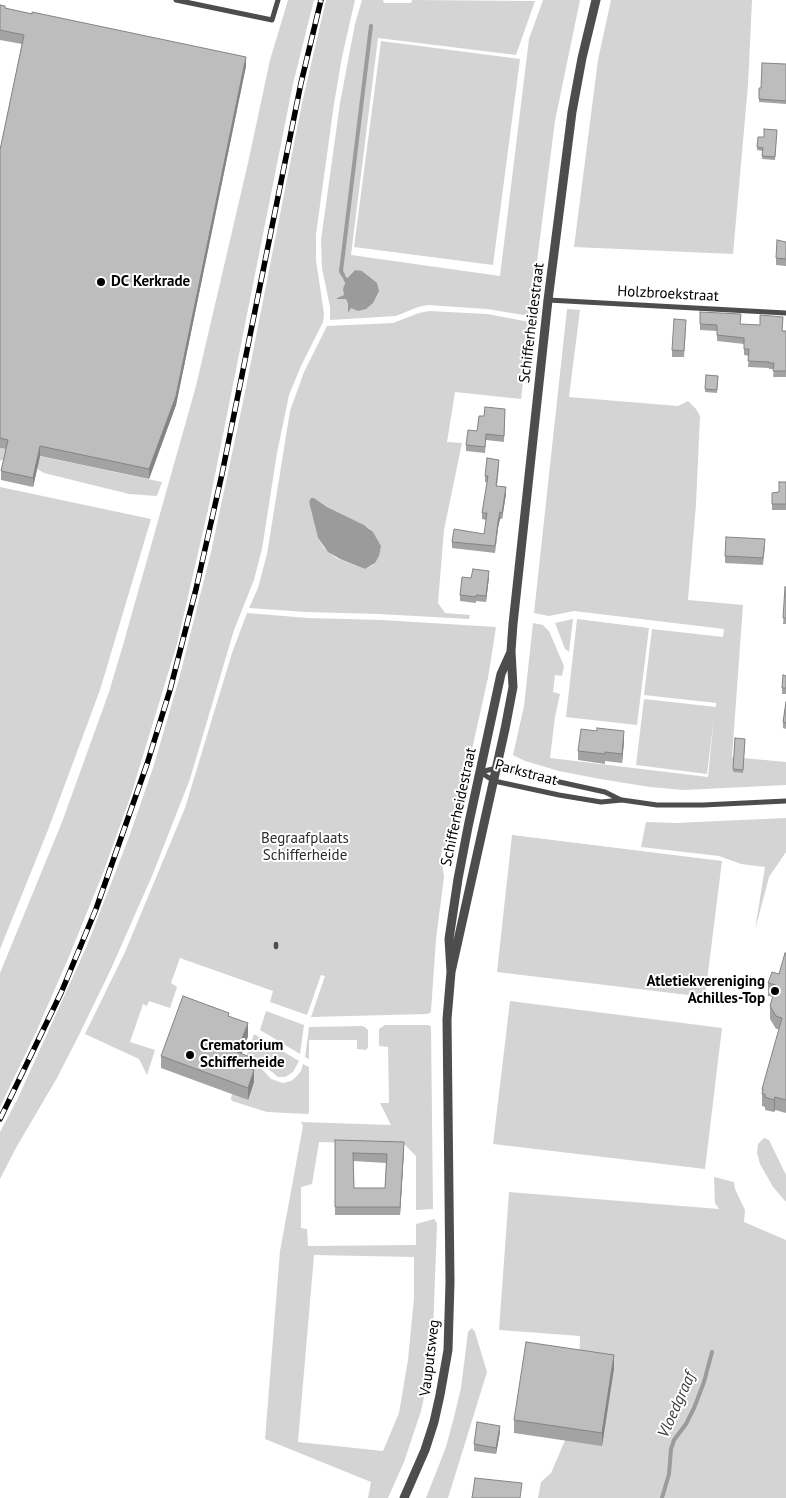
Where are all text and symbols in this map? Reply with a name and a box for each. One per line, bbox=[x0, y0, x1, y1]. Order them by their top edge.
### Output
street label: Schifferheidestraat bbox=[516, 262, 548, 384]
place label: DC Kerkrade bbox=[111, 273, 190, 291]
marker: DC Kerkrade bbox=[95, 276, 107, 288]
street label: Holzbroekstraat bbox=[617, 282, 719, 306]
street label: Schifferheidestraat bbox=[438, 746, 480, 868]
street label: Parkstraat bbox=[493, 756, 559, 790]
park label: Begraafplaats Schifferheide bbox=[261, 830, 349, 865]
place label: Atletiekvereniging Achilles-Top bbox=[647, 973, 765, 1008]
marker: Atletiekvereniging Achilles-Top bbox=[769, 985, 781, 997]
place label: Crematorium Schifferheide bbox=[200, 1037, 285, 1072]
marker: Crematorium Schifferheide bbox=[184, 1049, 196, 1061]
street label: Vauputsweg bbox=[416, 1319, 444, 1397]
water label: Vloedgraaf bbox=[654, 1369, 700, 1441]

